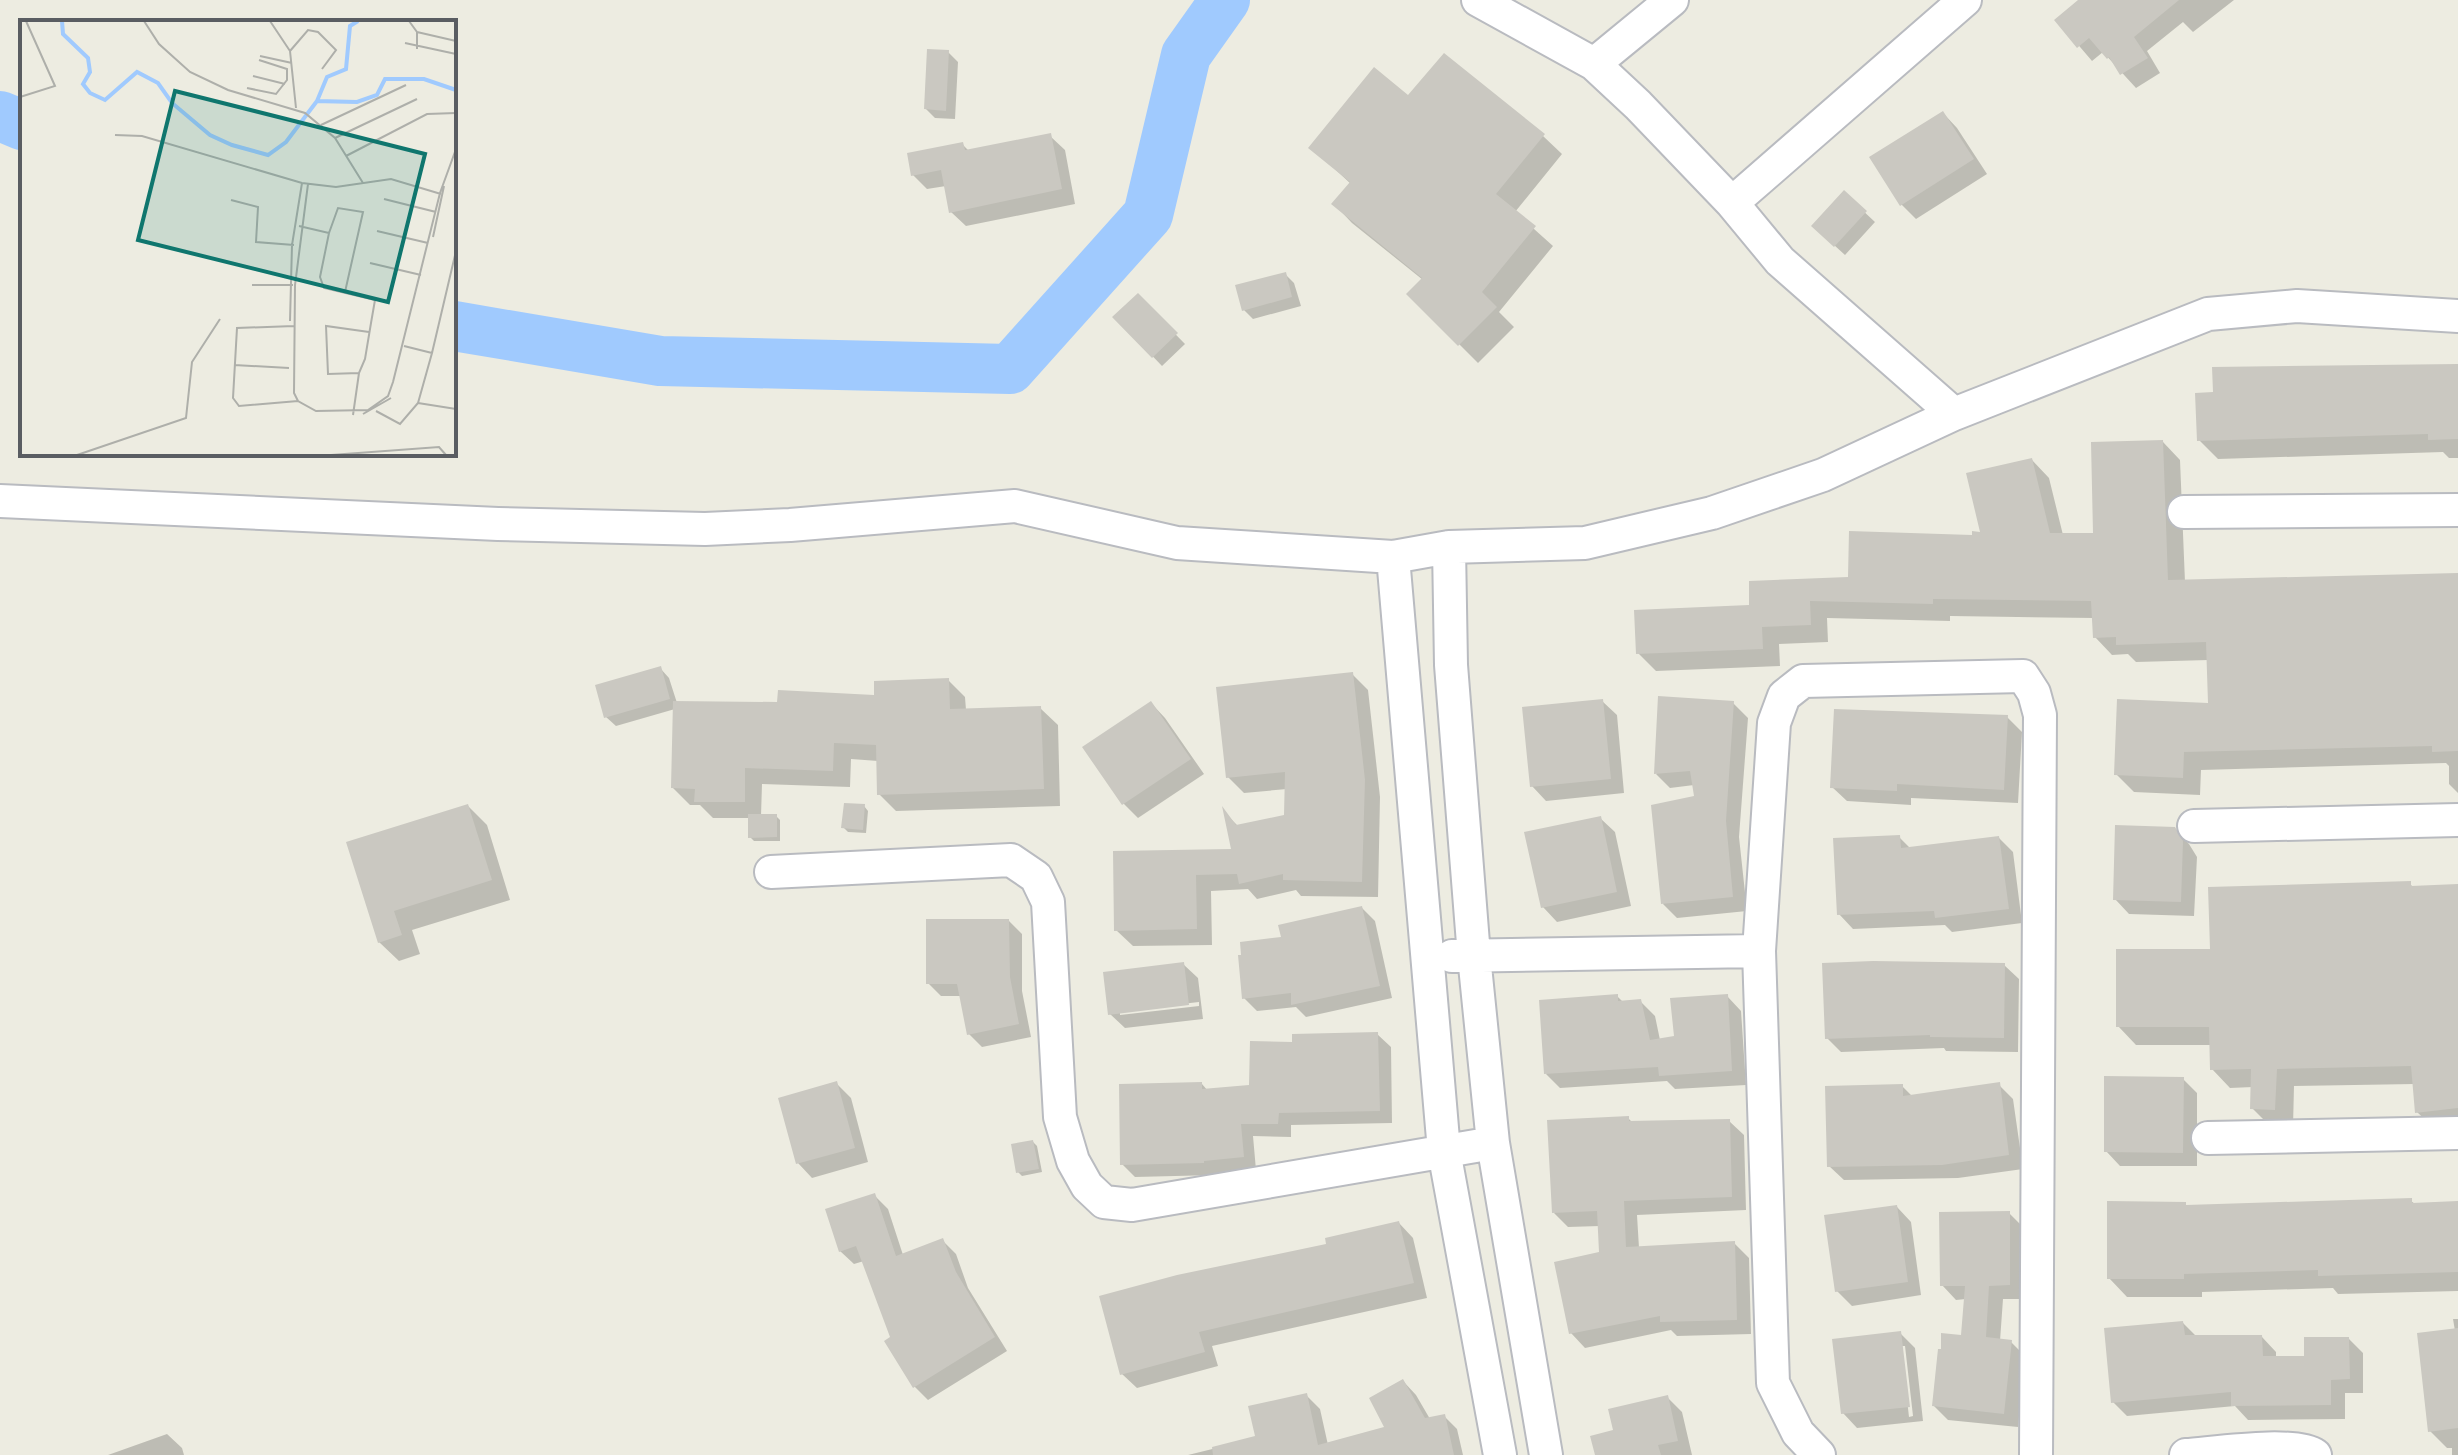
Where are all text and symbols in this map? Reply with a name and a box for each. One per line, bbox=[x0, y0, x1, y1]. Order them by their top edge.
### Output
inset map bbox=[20, 20, 456, 456]

